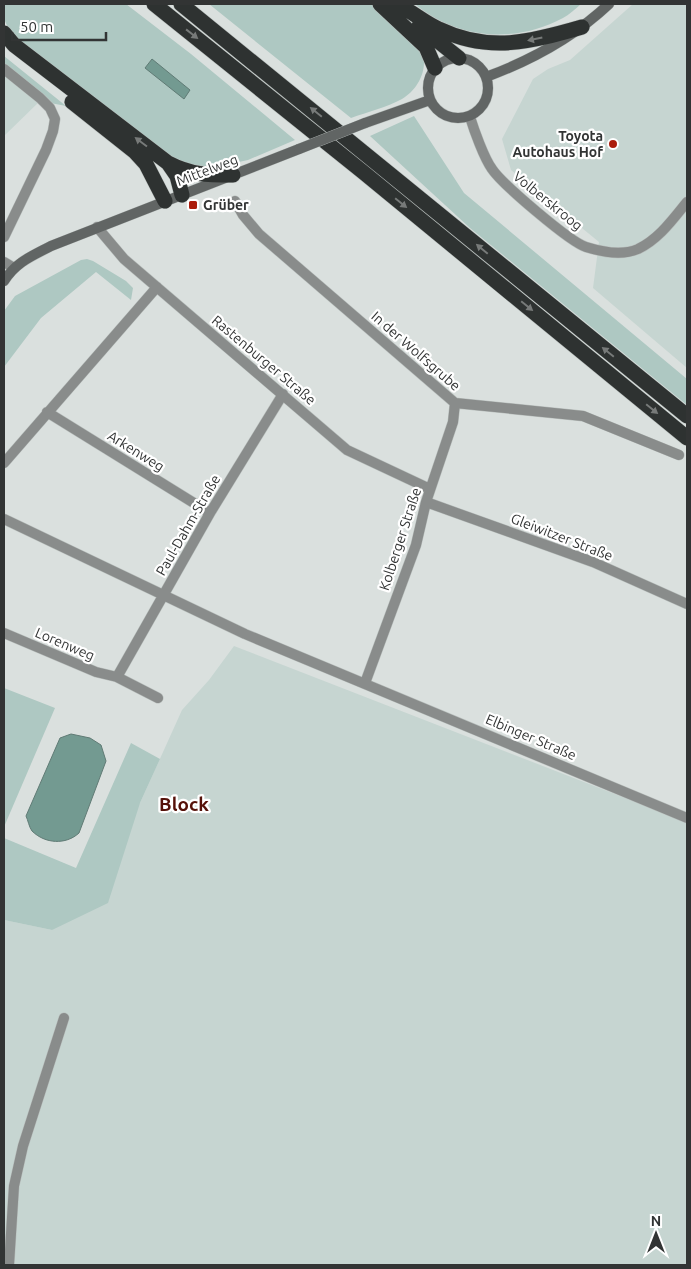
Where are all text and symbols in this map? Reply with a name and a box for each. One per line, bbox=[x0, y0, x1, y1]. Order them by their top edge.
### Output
scale bar bbox=[12, 10, 106, 42]
text: 50 m bbox=[20, 18, 53, 35]
one-way arrow bbox=[186, 28, 199, 39]
one-way arrow bbox=[526, 36, 542, 44]
one-way arrow bbox=[310, 107, 323, 118]
place label: Toyota Autohaus Hof bbox=[512, 128, 603, 160]
one-way arrow bbox=[134, 137, 148, 147]
marker: Toyota Autohaus Hof bbox=[607, 138, 619, 150]
street label: Mittelweg bbox=[174, 151, 240, 189]
street label: Volberskroog bbox=[510, 168, 586, 234]
place label: Grüber bbox=[203, 197, 249, 213]
one-way arrow bbox=[394, 197, 407, 208]
marker: Grüber bbox=[187, 199, 199, 211]
one-way arrow bbox=[476, 244, 489, 255]
one-way arrow bbox=[520, 300, 533, 311]
street label: In der Wolfsgrube bbox=[368, 308, 464, 394]
street label: Rastenburger Straße bbox=[209, 312, 319, 408]
one-way arrow bbox=[602, 347, 615, 358]
one-way arrow bbox=[645, 403, 658, 414]
street label: Arkenweg bbox=[105, 427, 167, 475]
street label: Paul-Dahm-Straße bbox=[153, 472, 223, 578]
street label: Kolberger Straße bbox=[376, 486, 424, 592]
street label: Gleiwitzer Straße bbox=[509, 510, 615, 564]
street label: Lorenweg bbox=[33, 624, 97, 664]
street label: Elbinger Straße bbox=[483, 711, 579, 763]
district label: Block bbox=[159, 793, 209, 815]
north arrow bbox=[631, 1209, 681, 1259]
text: N bbox=[651, 1213, 661, 1229]

